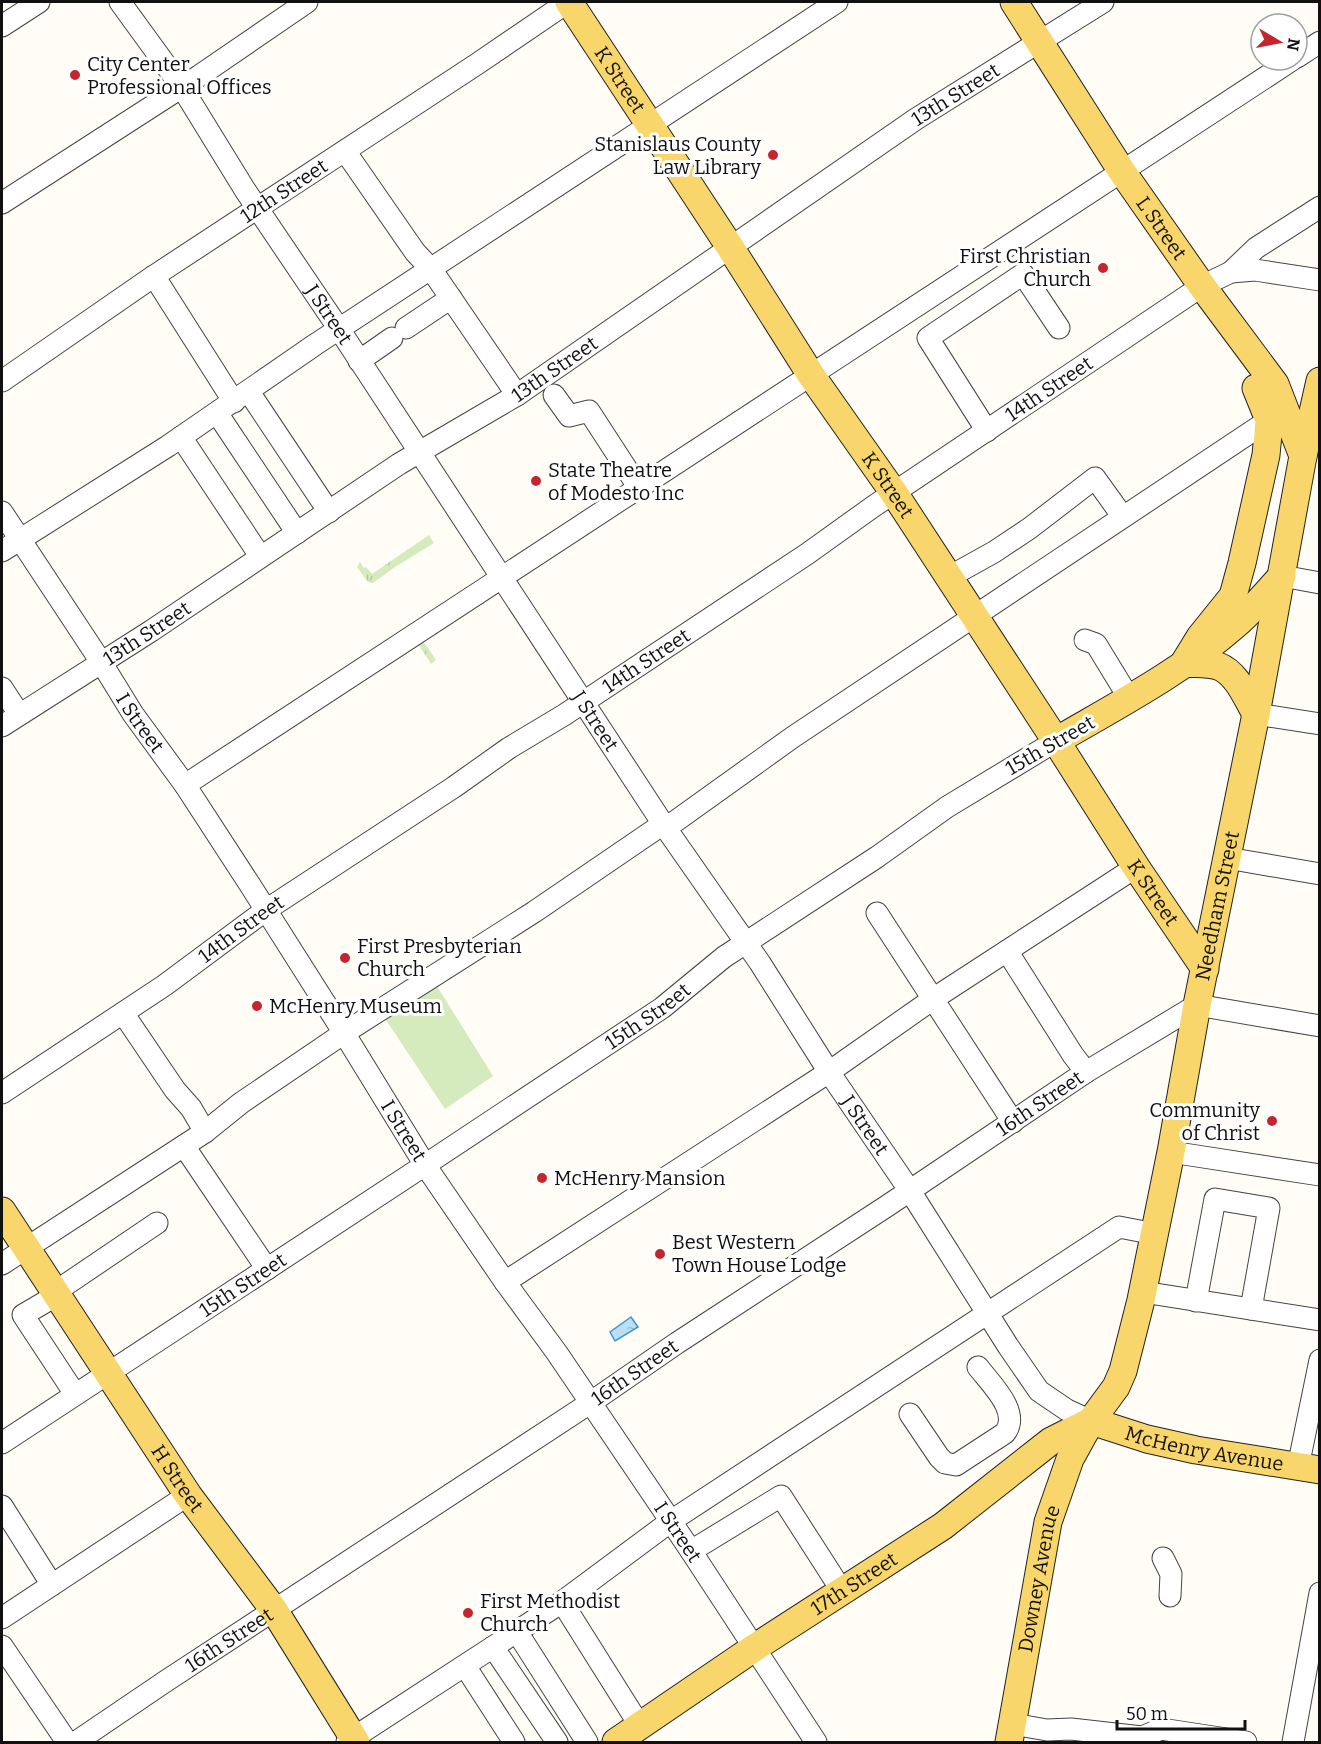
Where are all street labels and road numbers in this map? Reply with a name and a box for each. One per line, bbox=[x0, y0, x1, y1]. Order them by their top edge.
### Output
street label: K Street bbox=[590, 42, 651, 118]
street label: 13th Street bbox=[907, 58, 1004, 131]
street label: 12th Street bbox=[236, 154, 332, 228]
street label: L Street bbox=[1131, 192, 1192, 264]
street label: J Street bbox=[300, 279, 358, 349]
street label: 13th Street bbox=[507, 331, 602, 407]
street label: 14th Street bbox=[1001, 351, 1097, 427]
street label: K Street bbox=[857, 447, 919, 523]
street label: 13th Street bbox=[99, 596, 195, 670]
street label: 14th Street bbox=[598, 623, 694, 698]
street label: J Street bbox=[566, 685, 624, 755]
street label: I Street bbox=[111, 688, 169, 757]
street label: 15th Street bbox=[1001, 710, 1099, 780]
street label: Needham Street bbox=[1190, 829, 1244, 983]
street label: K Street bbox=[1122, 855, 1184, 930]
street label: 14th Street bbox=[194, 890, 288, 968]
street label: 15th Street bbox=[600, 978, 695, 1054]
street label: 16th Street bbox=[991, 1065, 1088, 1141]
street label: J Street bbox=[836, 1090, 894, 1160]
street label: I Street bbox=[376, 1096, 432, 1166]
street label: 15th Street bbox=[195, 1248, 291, 1322]
street label: 16th Street bbox=[587, 1334, 683, 1410]
street label: McHenry Avenue bbox=[1122, 1421, 1285, 1476]
street label: H Street bbox=[146, 1440, 209, 1517]
street label: I Street bbox=[649, 1497, 707, 1567]
street label: Downey Avenue bbox=[1013, 1502, 1065, 1654]
street label: 17th Street bbox=[806, 1547, 902, 1620]
street label: 16th Street bbox=[181, 1602, 277, 1677]

